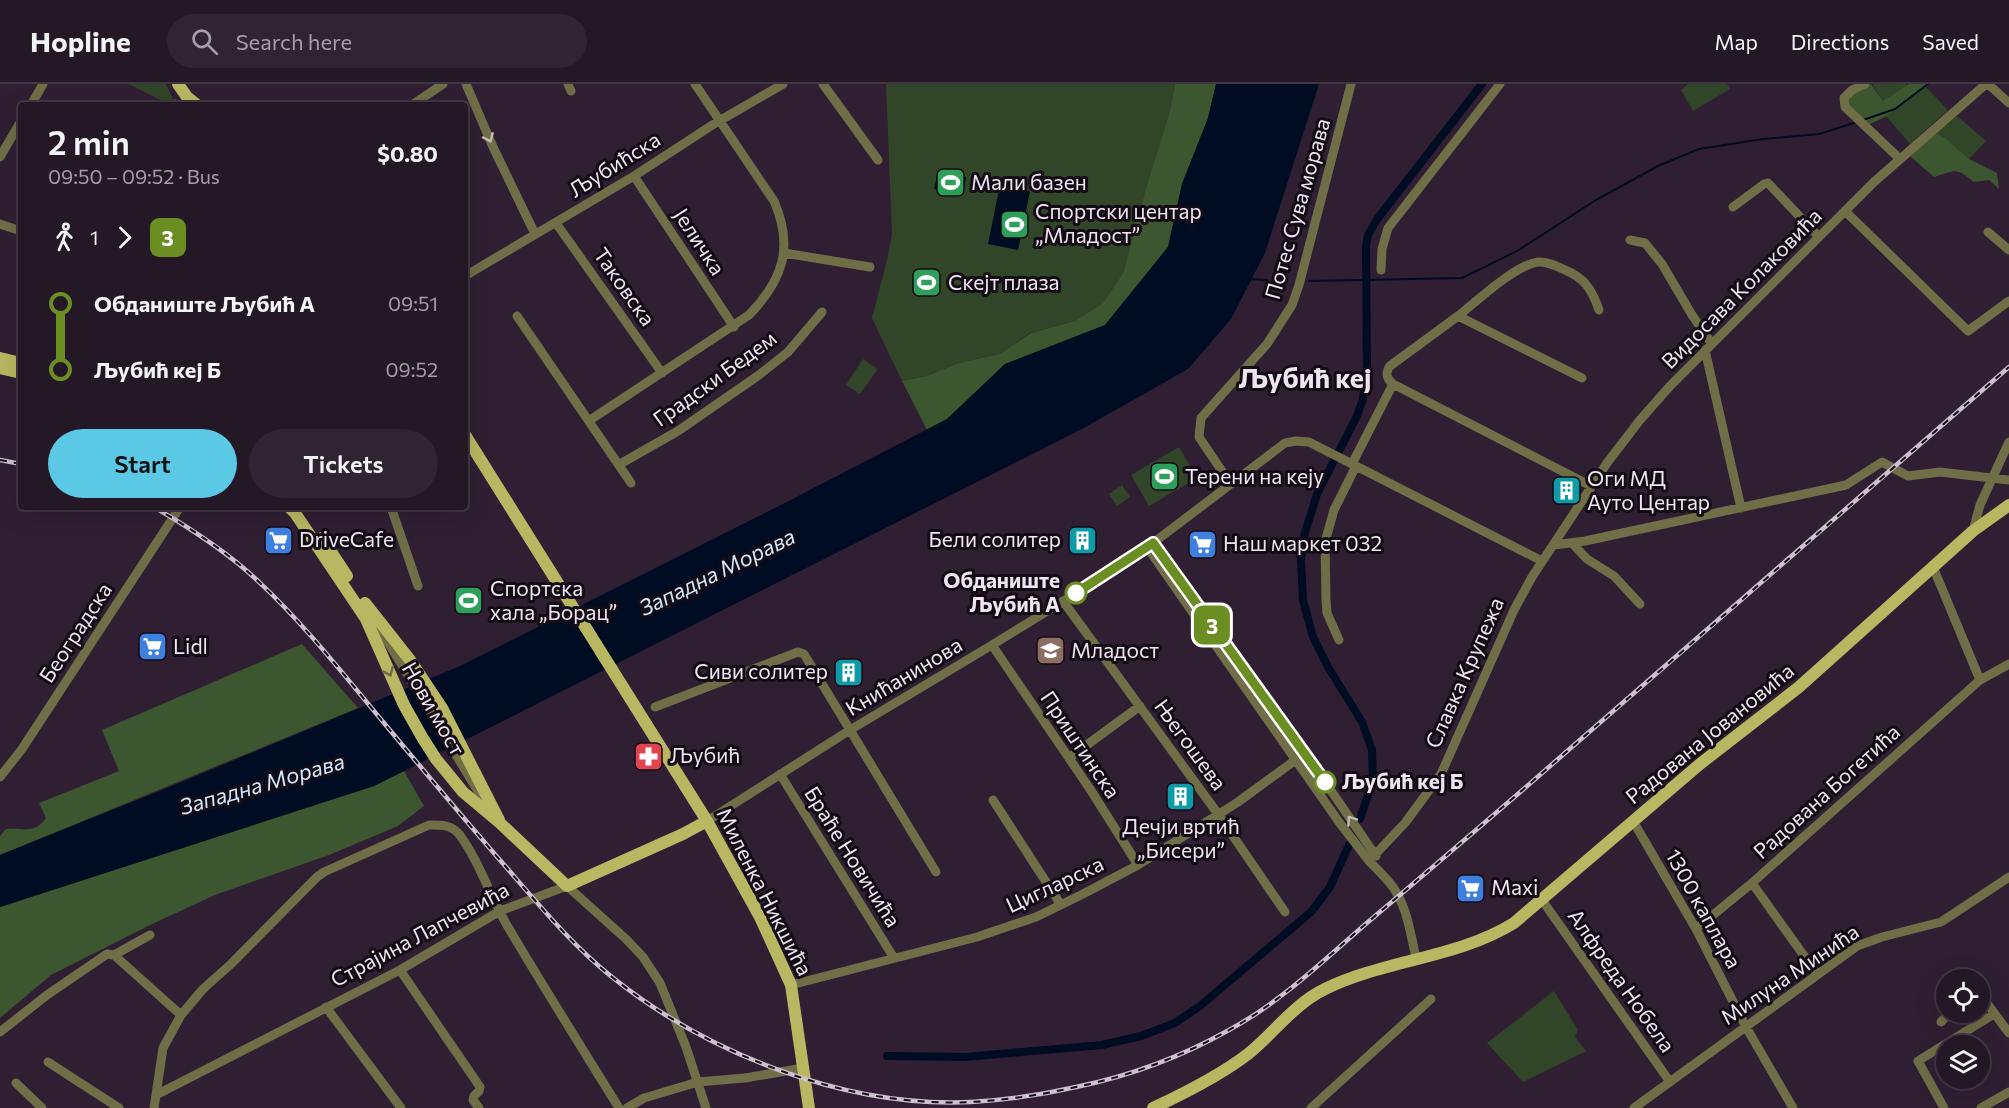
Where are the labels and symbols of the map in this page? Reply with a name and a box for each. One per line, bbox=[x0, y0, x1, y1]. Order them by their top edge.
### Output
street label: Потес Сува морава bbox=[1259, 115, 1334, 302]
street label: Љубићска bbox=[564, 126, 664, 202]
one-way arrow bbox=[482, 131, 494, 142]
sports icon: Мали базен bbox=[934, 167, 966, 199]
place label: Мали базен bbox=[971, 169, 1087, 194]
place label: Спортски центар „Младост” bbox=[1035, 198, 1202, 247]
street label: Јеличка bbox=[669, 203, 731, 279]
street label: Видосава Колаковића bbox=[1656, 203, 1826, 373]
sports icon: Спортски центар „Младост” bbox=[998, 208, 1030, 240]
street label: Таковска bbox=[589, 242, 661, 330]
sports icon: Скејт плаза bbox=[911, 267, 943, 299]
place label: Скејт плаза bbox=[948, 269, 1060, 294]
street label: Градски Бедем bbox=[648, 325, 780, 431]
district label: Љубић кеј bbox=[1238, 361, 1372, 394]
sports icon: Терени на кеју bbox=[1148, 461, 1180, 493]
place label: Терени на кеју bbox=[1185, 463, 1324, 488]
place label: Оги МД Ауто Центар bbox=[1587, 465, 1710, 514]
building icon: Оги МД Ауто Центар bbox=[1550, 475, 1582, 507]
water label: Западна Морава bbox=[634, 522, 799, 621]
supermarket icon: DriveCafe bbox=[262, 524, 294, 556]
building icon: Бели солитер bbox=[1066, 524, 1098, 556]
place label: DriveCafe bbox=[299, 526, 394, 551]
place label: Бели солитер bbox=[929, 526, 1061, 551]
supermarket icon: Наш маркет 032 bbox=[1186, 528, 1218, 560]
place label: Наш маркет 032 bbox=[1223, 530, 1382, 555]
place label: Обданиште Љубић А bbox=[943, 567, 1060, 616]
place label: Спортска хала „Борац” bbox=[490, 575, 617, 624]
street label: Београдска bbox=[33, 578, 116, 687]
marker: Обданиште Љубић А bbox=[1065, 582, 1087, 604]
sports icon: Спортска хала „Борац” bbox=[453, 585, 485, 617]
street label: Славка Крупежа bbox=[1419, 593, 1508, 752]
line badge: 3 bbox=[1192, 606, 1232, 644]
supermarket icon: Lidl bbox=[136, 631, 168, 663]
street label: Книћанинова bbox=[840, 631, 966, 720]
place label: Lidl bbox=[173, 633, 208, 658]
school or university icon: Младост bbox=[1034, 635, 1066, 667]
place label: Младост bbox=[1071, 637, 1159, 662]
building icon: Сиви солитер bbox=[833, 656, 865, 688]
street label: Нови мост bbox=[398, 657, 471, 759]
street label: Радована Јовановића bbox=[1620, 657, 1798, 808]
place label: Сиви солитер bbox=[694, 658, 828, 683]
one-way arrow bbox=[382, 666, 394, 677]
street label: Приштинска bbox=[1036, 686, 1126, 802]
street label: Његошева bbox=[1150, 694, 1232, 794]
street label: Радована Богетића bbox=[1748, 719, 1904, 863]
pharmacy icon: Љубић bbox=[633, 740, 665, 772]
place label: Љубић bbox=[670, 742, 740, 767]
water label: Западна Морава bbox=[176, 747, 348, 820]
place label: Љубић кеј Б bbox=[1342, 768, 1463, 793]
marker: Љубић кеј Б bbox=[1314, 771, 1336, 793]
building icon: Дечји вртић „Бисери” bbox=[1165, 780, 1197, 812]
street label: Браће Новичића bbox=[800, 781, 907, 931]
street label: Миленка Никшића bbox=[712, 803, 818, 979]
place label: Дечји вртић „Бисери” bbox=[1122, 813, 1240, 862]
one-way arrow bbox=[1347, 816, 1358, 827]
street label: 1300 каплара bbox=[1661, 844, 1747, 972]
street label: Цигларска bbox=[1002, 850, 1107, 917]
supermarket icon: Maxi bbox=[1454, 872, 1486, 904]
place label: Maxi bbox=[1491, 874, 1538, 899]
street label: Страјина Лапчевића bbox=[326, 876, 513, 991]
street label: Алфреда Нобела bbox=[1564, 904, 1681, 1056]
street label: Милуна Минића bbox=[1715, 918, 1863, 1029]

